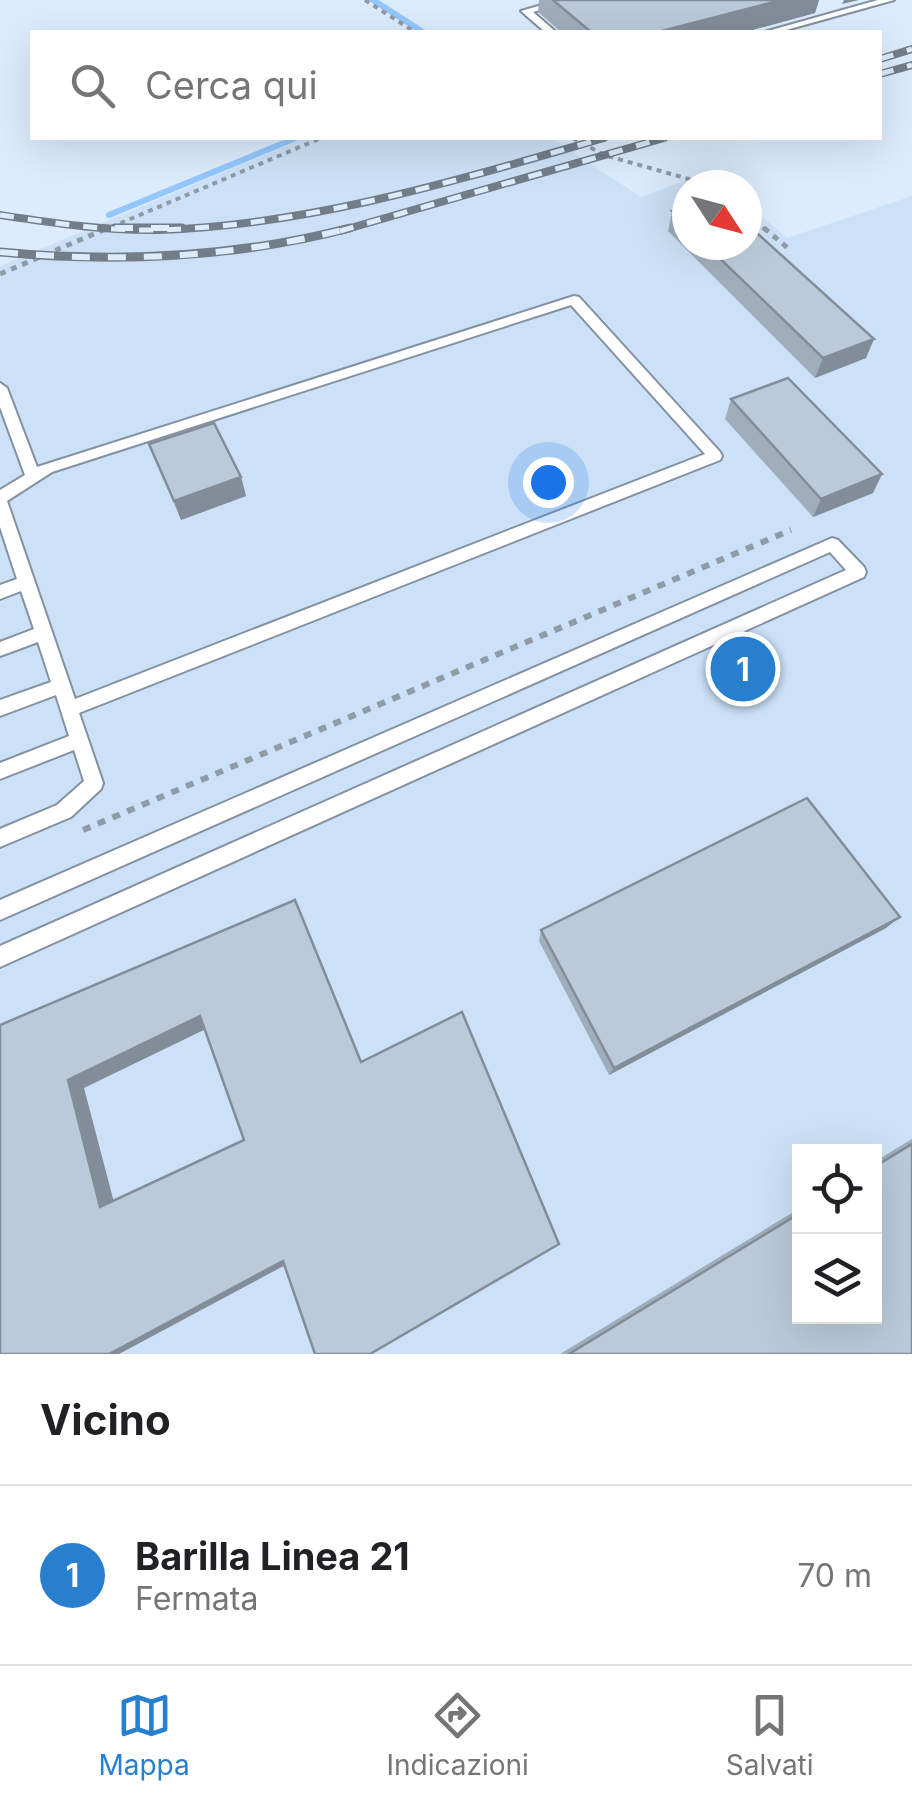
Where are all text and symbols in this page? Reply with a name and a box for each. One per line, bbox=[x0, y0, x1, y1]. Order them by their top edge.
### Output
search box bbox=[30, 30, 882, 140]
icon: search bbox=[65, 58, 120, 113]
text: Cerca qui bbox=[145, 62, 318, 108]
north arrow bbox=[672, 170, 762, 260]
your location bbox=[523, 457, 574, 508]
pin: 1 bbox=[710, 632, 776, 706]
map controls bbox=[792, 1144, 882, 1324]
button: locate bbox=[792, 1144, 882, 1234]
button: layers bbox=[792, 1234, 882, 1324]
text: Vicino bbox=[40, 1394, 171, 1445]
text: Barilla Linea 21 bbox=[135, 1533, 410, 1579]
text: 1 bbox=[66, 1556, 79, 1595]
text: 70 m bbox=[797, 1556, 872, 1595]
text: Fermata bbox=[135, 1579, 258, 1618]
tab: Mappa bbox=[98, 1688, 190, 1782]
tab: Indicazioni bbox=[387, 1688, 529, 1782]
tab: Salvati bbox=[726, 1688, 814, 1782]

